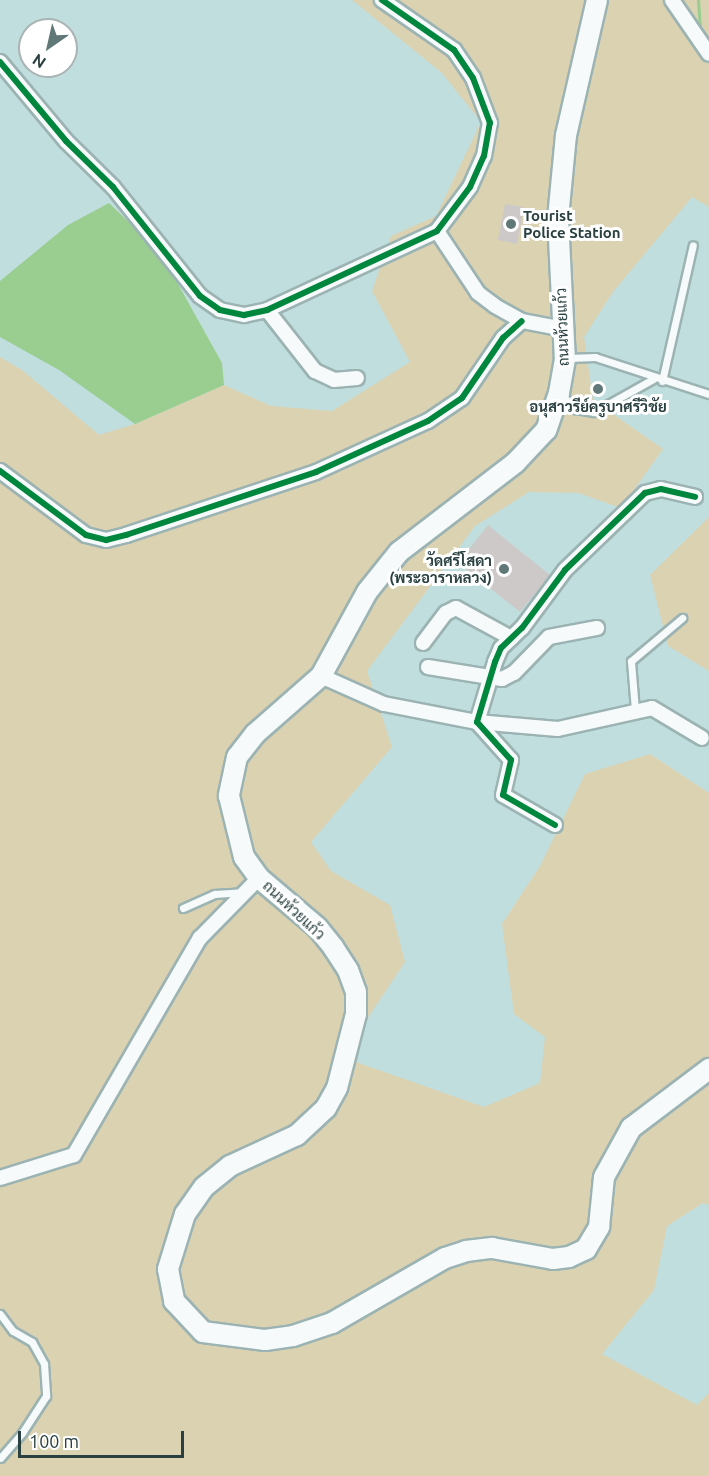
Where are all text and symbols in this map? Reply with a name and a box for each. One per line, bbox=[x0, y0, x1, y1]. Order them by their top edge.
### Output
north arrow bbox=[18, 18, 78, 78]
text: N bbox=[29, 50, 49, 72]
place label: Tourist Police Station bbox=[523, 206, 621, 241]
marker: Tourist Police Station bbox=[504, 217, 518, 231]
street label: ถนนห้วยแก้ว bbox=[552, 287, 572, 367]
marker: อนุสาวรีย์ครูบาศรีวิชัย bbox=[591, 382, 605, 396]
place label: อนุสาวรีย์ครูบาศรีวิชัย bbox=[529, 398, 667, 416]
place label: วัดศรีโสดา (พระอาราหลวง) bbox=[389, 551, 492, 586]
marker: วัดศรีโสดา (พระอาราหลวง) bbox=[497, 562, 511, 576]
street label: ถนนห้วยแก้ว bbox=[259, 877, 329, 943]
scale bar bbox=[21, 1419, 188, 1457]
text: 100 m bbox=[29, 1431, 79, 1451]

